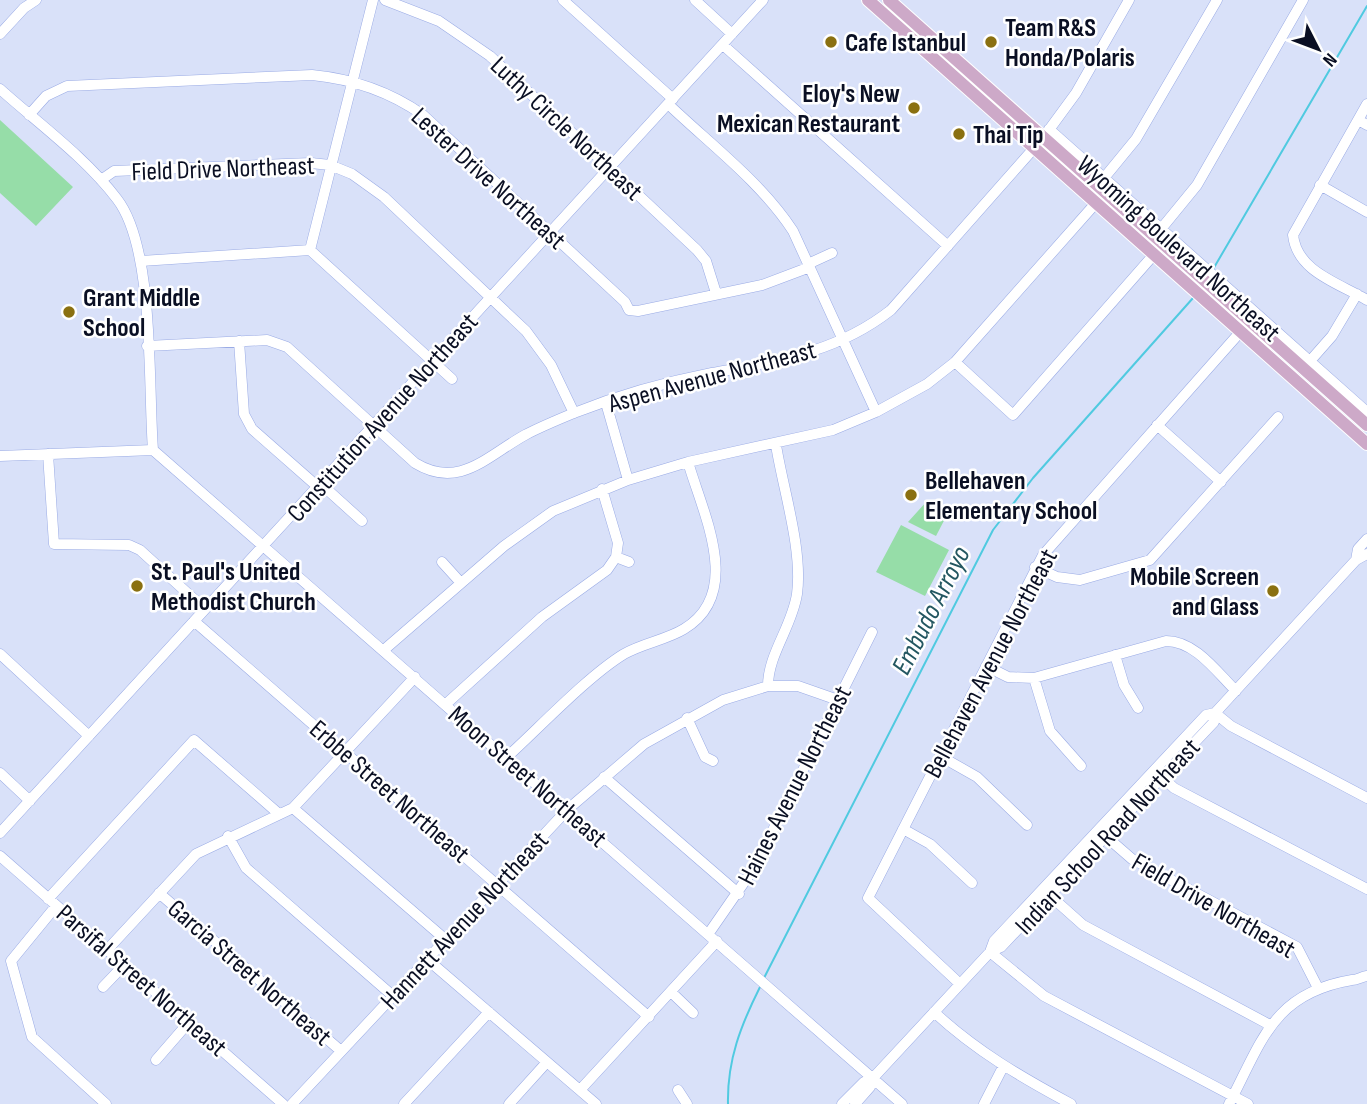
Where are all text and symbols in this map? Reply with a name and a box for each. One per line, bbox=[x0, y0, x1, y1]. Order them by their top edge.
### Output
place label: Team R&S Honda/Polaris bbox=[1005, 13, 1135, 74]
north arrow bbox=[1283, 14, 1353, 84]
place label: Cafe Istanbul bbox=[845, 28, 966, 59]
marker: Cafe Istanbul bbox=[823, 34, 839, 50]
marker: Team R&S Honda/Polaris bbox=[983, 34, 999, 50]
text: N bbox=[1318, 48, 1341, 71]
street label: Luthy Circle Northeast bbox=[484, 51, 648, 208]
place label: Eloy's New Mexican Restaurant bbox=[717, 79, 900, 140]
marker: Eloy's New Mexican Restaurant bbox=[906, 100, 922, 116]
street label: Lester Drive Northeast bbox=[404, 102, 572, 257]
place label: Thai Tip bbox=[973, 120, 1044, 151]
marker: Thai Tip bbox=[951, 126, 967, 142]
street label: Wyoming Boulevard Northeast bbox=[1070, 150, 1286, 349]
street label: Field Drive Northeast bbox=[131, 151, 315, 188]
place label: Grant Middle School bbox=[83, 283, 200, 344]
marker: Grant Middle School bbox=[61, 304, 77, 320]
street label: Constitution Avenue Northeast bbox=[281, 307, 485, 529]
street label: Aspen Avenue Northeast bbox=[604, 335, 819, 420]
place label: Bellehaven Elementary School bbox=[925, 466, 1097, 527]
marker: Bellehaven Elementary School bbox=[903, 487, 919, 503]
water label: Embudo Arroyo bbox=[885, 541, 978, 680]
street label: Bellehaven Avenue Northeast bbox=[918, 544, 1065, 784]
place label: St. Paul's United Methodist Church bbox=[151, 557, 316, 618]
place label: Mobile Screen and Glass bbox=[1130, 562, 1259, 623]
marker: St. Paul's United Methodist Church bbox=[129, 578, 145, 594]
marker: Mobile Screen and Glass bbox=[1265, 583, 1281, 599]
street label: Haines Avenue Northeast bbox=[732, 681, 859, 890]
street label: Moon Street Northeast bbox=[441, 700, 613, 854]
street label: Erbbe Street Northeast bbox=[303, 714, 475, 870]
street label: Indian School Road Northeast bbox=[1009, 733, 1207, 941]
street label: Hannett Avenue Northeast bbox=[375, 826, 556, 1016]
street label: Field Drive Northeast bbox=[1126, 847, 1301, 966]
street label: Garcia Street Northeast bbox=[161, 894, 337, 1053]
street label: Parsifal Street Northeast bbox=[49, 899, 233, 1064]

